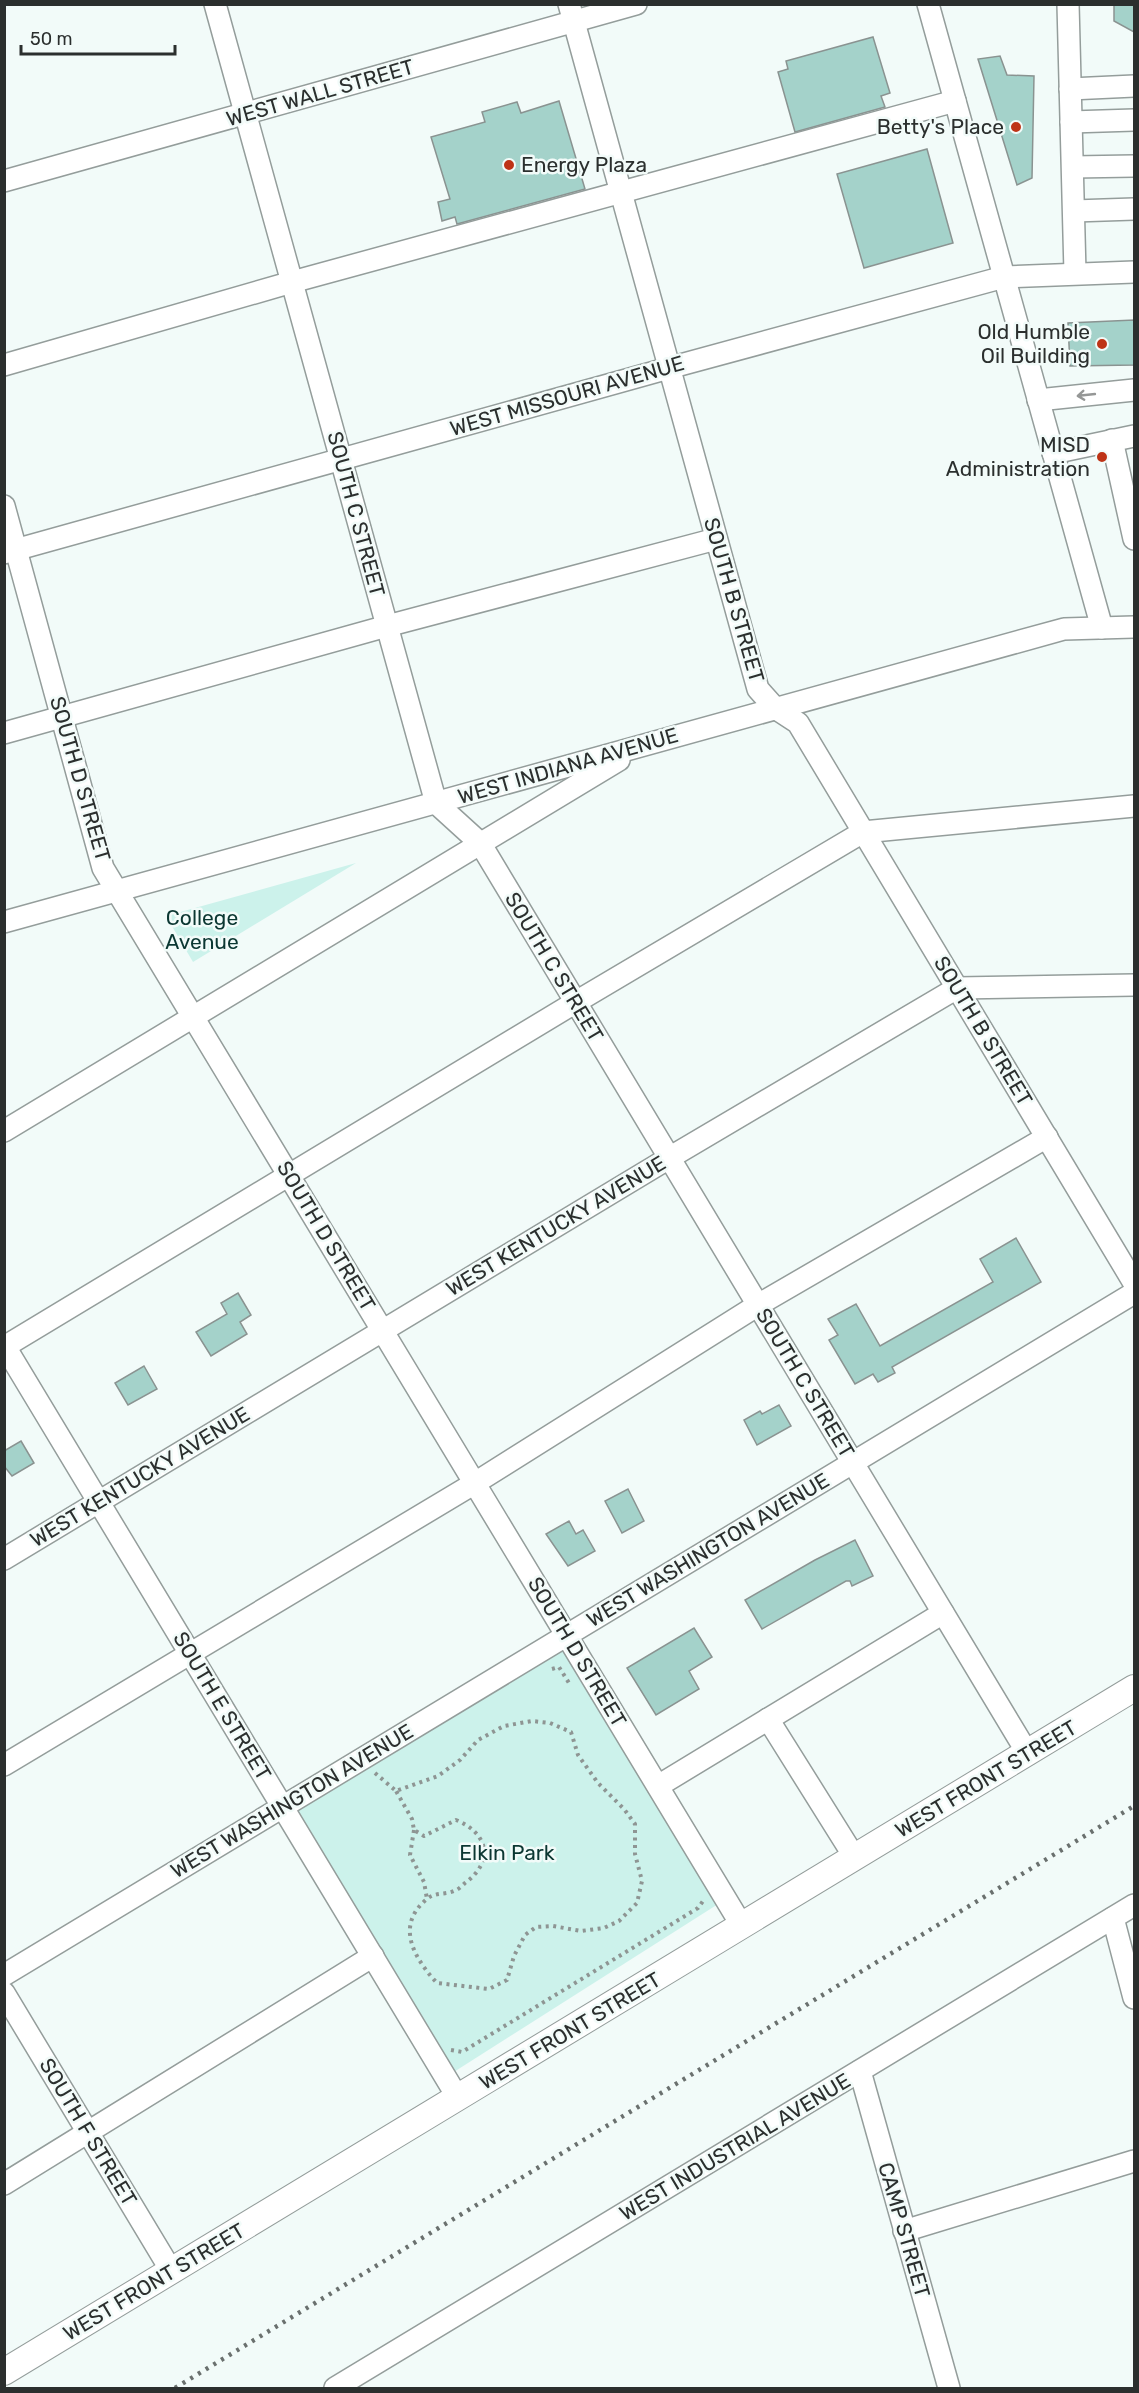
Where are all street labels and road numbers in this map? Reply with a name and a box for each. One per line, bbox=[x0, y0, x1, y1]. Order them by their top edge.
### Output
street label: WEST WALL STREET bbox=[223, 54, 416, 131]
street label: WEST MISSOURI AVENUE bbox=[447, 350, 687, 441]
street label: SOUTH C STREET bbox=[322, 429, 391, 599]
street label: SOUTH B STREET bbox=[699, 515, 770, 685]
street label: SOUTH D STREET bbox=[45, 694, 116, 864]
street label: WEST INDIANA AVENUE bbox=[455, 722, 681, 809]
street label: SOUTH C STREET bbox=[500, 888, 609, 1046]
street label: SOUTH B STREET bbox=[929, 951, 1038, 1110]
street label: WEST KENTUCKY AVENUE bbox=[441, 1150, 670, 1301]
street label: SOUTH D STREET bbox=[272, 1156, 381, 1315]
street label: SOUTH C STREET bbox=[751, 1304, 860, 1462]
street label: WEST KENTUCKY AVENUE bbox=[25, 1401, 254, 1552]
street label: WEST WASHINGTON AVENUE bbox=[582, 1467, 833, 1632]
street label: SOUTH D STREET bbox=[523, 1572, 632, 1731]
street label: SOUTH E STREET bbox=[168, 1627, 277, 1784]
street label: WEST FRONT STREET bbox=[890, 1714, 1081, 1843]
street label: WEST WASHINGTON AVENUE bbox=[166, 1718, 417, 1883]
street label: WEST FRONT STREET bbox=[474, 1966, 665, 2095]
street label: SOUTH F STREET bbox=[34, 2053, 142, 2210]
street label: WEST INDUSTRIAL AVENUE bbox=[615, 2068, 855, 2225]
street label: CAMP STREET bbox=[873, 2160, 936, 2300]
street label: WEST FRONT STREET bbox=[58, 2217, 249, 2346]

